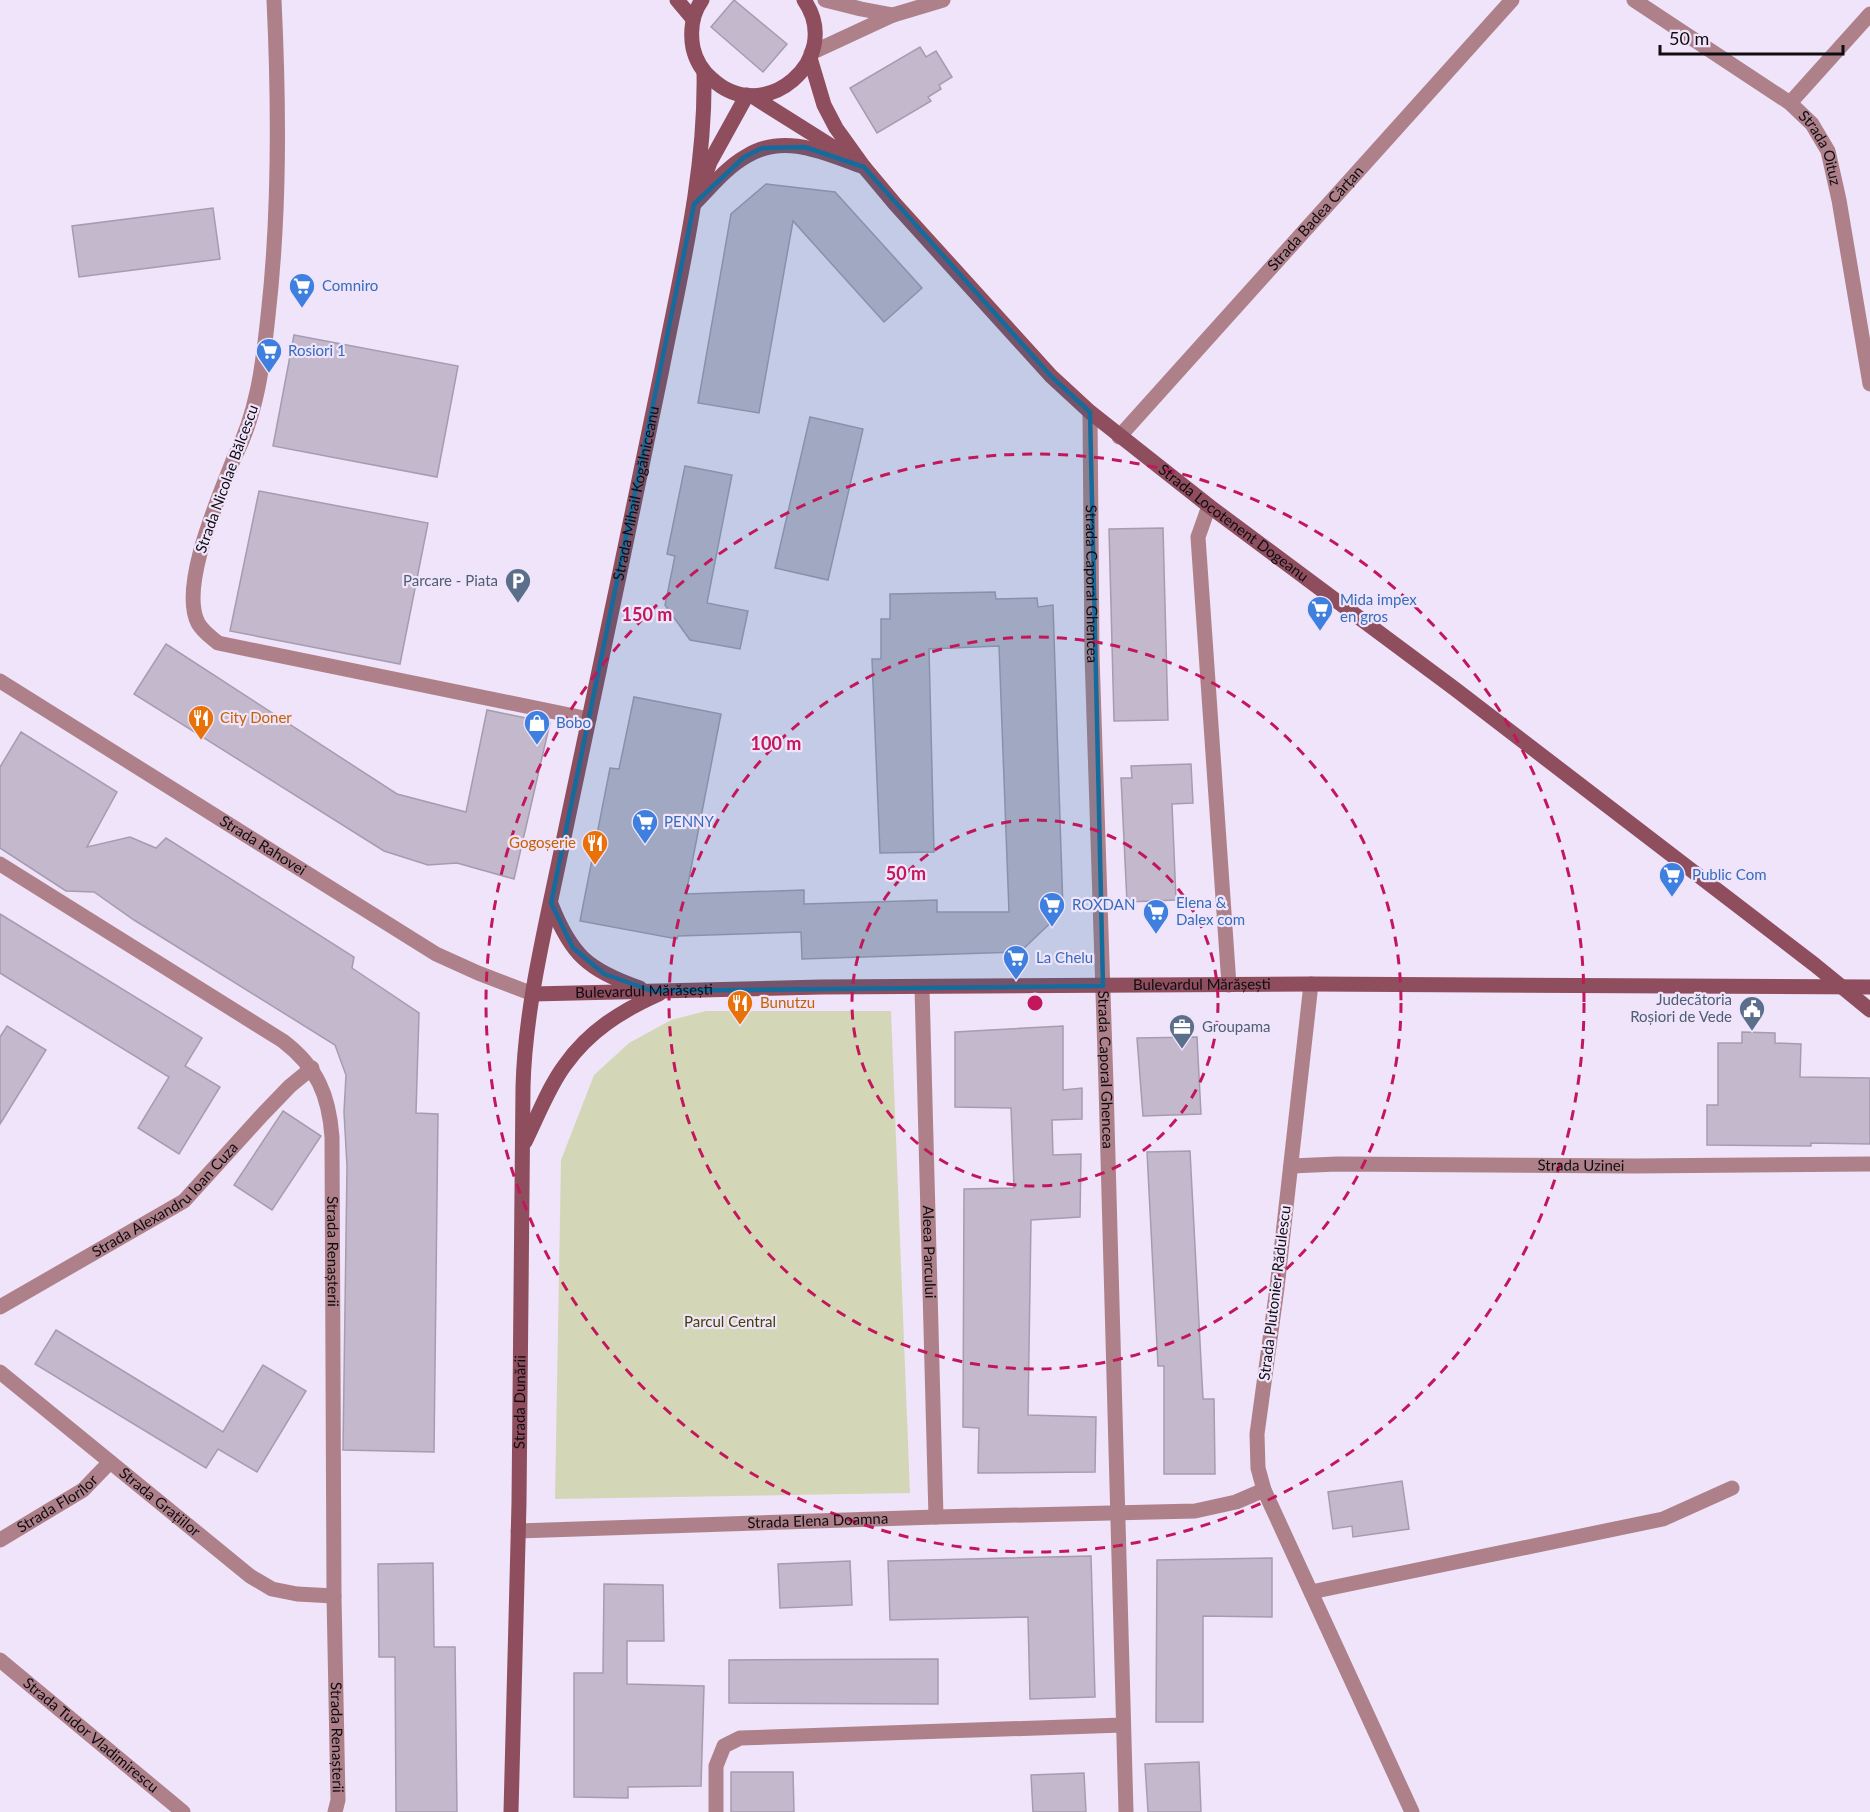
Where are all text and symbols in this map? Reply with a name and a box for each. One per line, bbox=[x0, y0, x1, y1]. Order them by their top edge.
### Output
scale bar bbox=[1660, 18, 1843, 56]
text: 50 m bbox=[1669, 27, 1709, 49]
street label: Strada Oituz bbox=[1795, 106, 1846, 187]
street label: Strada Badea Cârțan bbox=[1263, 162, 1367, 274]
supermarket icon: Comniro bbox=[287, 271, 317, 309]
place label: Comniro bbox=[322, 276, 378, 294]
supermarket icon: Rosiori 1 bbox=[254, 336, 284, 374]
place label: Rosiori 1 bbox=[288, 341, 346, 359]
street label: Strada Nicolae Bălcescu bbox=[191, 402, 261, 555]
street label: Strada Mihail Kogălniceanu bbox=[608, 404, 662, 582]
street label: Strada Locotenent Dogeanu bbox=[1155, 460, 1312, 585]
street label: Strada Caporal Ghencea bbox=[1083, 505, 1102, 663]
parking icon: Parcare - Piata bbox=[503, 566, 533, 604]
place label: Parcare - Piata bbox=[403, 571, 498, 589]
place label: Mida impex en gros bbox=[1340, 590, 1417, 625]
supermarket icon: Mida impex en gros bbox=[1305, 594, 1335, 632]
text: 150 m bbox=[622, 603, 672, 625]
restaurant icon: City Doner bbox=[186, 703, 216, 741]
place label: City Doner bbox=[220, 708, 292, 726]
shop icon: Bobo bbox=[522, 708, 552, 746]
place label: Bobo bbox=[556, 713, 591, 731]
text: 100 m bbox=[751, 732, 801, 754]
supermarket icon: PENNY bbox=[630, 807, 660, 845]
street label: Strada Rahovei bbox=[217, 811, 310, 878]
place label: PENNY bbox=[664, 812, 715, 830]
restaurant icon: Gogoșerie bbox=[580, 828, 610, 866]
place label: Gogoșerie bbox=[509, 833, 576, 851]
supermarket icon: Public Com bbox=[1657, 860, 1687, 898]
text: 50 m bbox=[886, 862, 926, 884]
place label: Public Com bbox=[1692, 865, 1767, 883]
supermarket icon: ROXDAN bbox=[1037, 890, 1067, 928]
place label: Elena & Dalex com bbox=[1176, 893, 1245, 928]
place label: ROXDAN bbox=[1072, 895, 1135, 913]
supermarket icon: Elena & Dalex com bbox=[1141, 897, 1171, 935]
supermarket icon: La Chelu bbox=[1001, 943, 1031, 981]
place label: La Chelu bbox=[1036, 948, 1093, 966]
street label: Bulevardul Mărășești bbox=[1133, 974, 1271, 993]
street label: Bulevardul Mărășești bbox=[575, 980, 713, 1001]
restaurant icon: Bunutzu bbox=[725, 988, 755, 1026]
street label: Strada Caporal Ghencea bbox=[1095, 990, 1118, 1149]
place label: Judecătoria Roșiori de Vede bbox=[1630, 990, 1732, 1025]
place label: Bunutzu bbox=[760, 993, 815, 1011]
centre of rings bbox=[1025, 993, 1045, 1013]
public building icon: Judecătoria Roșiori de Vede bbox=[1737, 994, 1767, 1032]
office icon: Groupama bbox=[1167, 1012, 1197, 1050]
place label: Groupama bbox=[1202, 1017, 1271, 1035]
street label: Strada Alexandru Ioan Cuza bbox=[88, 1138, 241, 1260]
street label: Strada Uzinei bbox=[1537, 1155, 1624, 1174]
street label: Strada Renașterii bbox=[324, 1196, 343, 1307]
street label: Strada Plutonier Rădulescu bbox=[1254, 1204, 1294, 1381]
street label: Aleea Parcului bbox=[920, 1205, 940, 1299]
park label: Parcul Central bbox=[684, 1312, 776, 1330]
street label: Strada Dunării bbox=[510, 1355, 528, 1449]
street label: Strada Grațiilor bbox=[116, 1463, 205, 1540]
street label: Strada Florilor bbox=[13, 1470, 101, 1536]
street label: Strada Elena Doamna bbox=[747, 1509, 889, 1531]
street label: Strada Tudor Vladimirescu bbox=[20, 1673, 163, 1796]
street label: Strada Renașterii bbox=[328, 1682, 348, 1793]

